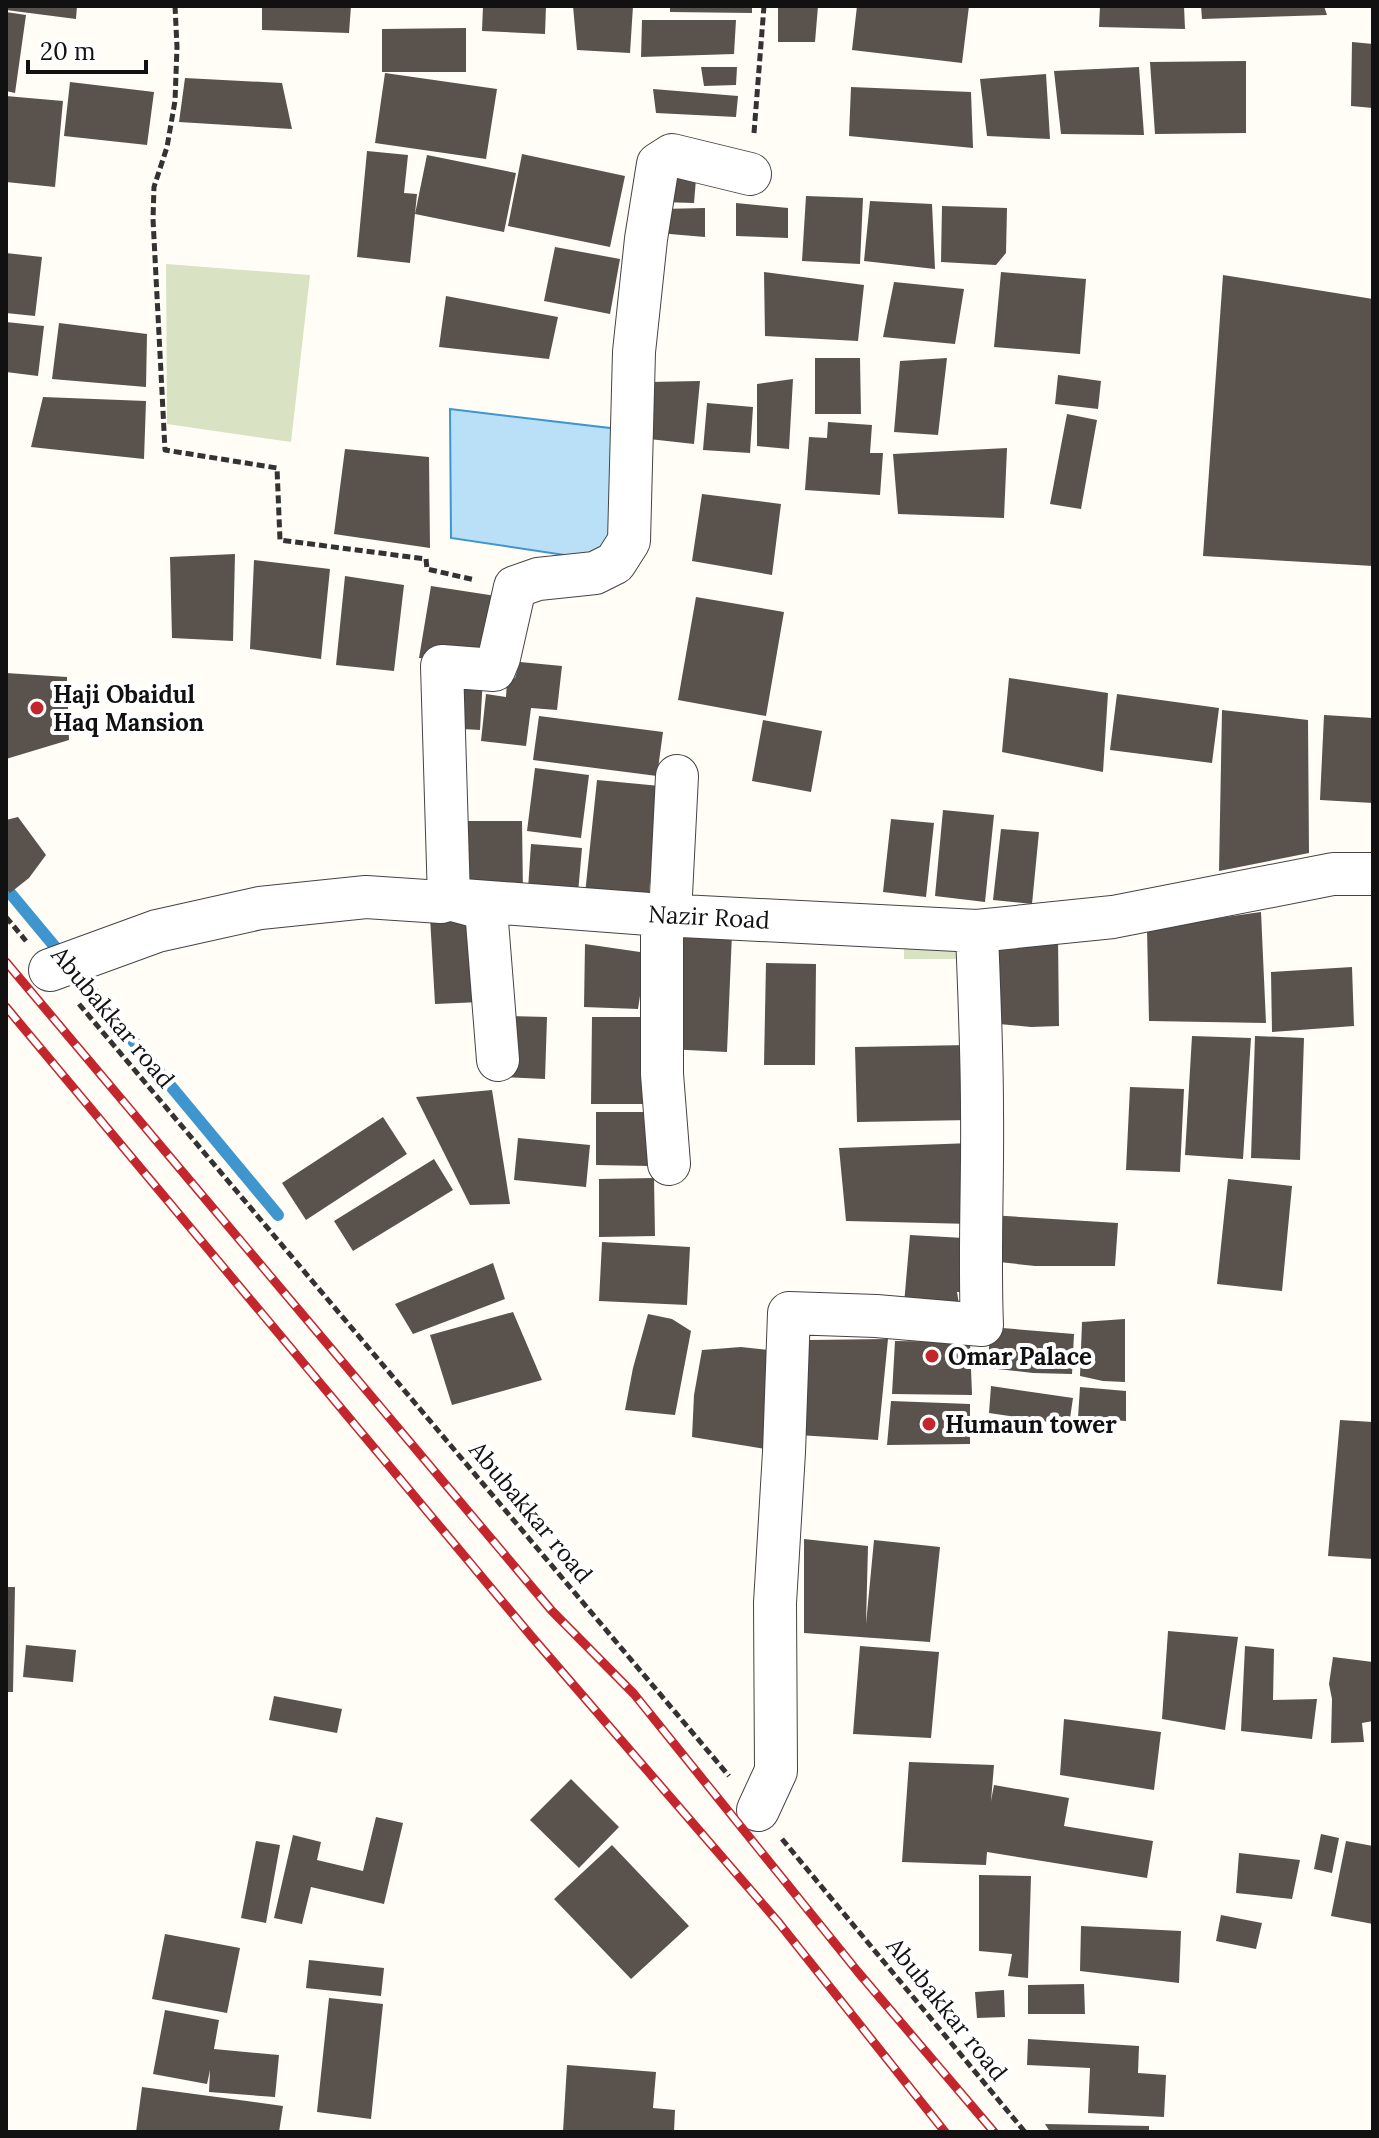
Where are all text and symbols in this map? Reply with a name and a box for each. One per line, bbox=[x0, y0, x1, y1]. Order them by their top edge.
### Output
scale bar bbox=[28, 24, 146, 74]
text: 20 m bbox=[40, 36, 96, 67]
place label: Haji Obaidul Haq Mansion bbox=[53, 679, 204, 738]
marker: Haji Obaidul Haq Mansion bbox=[28, 699, 46, 717]
street label: Nazir Road bbox=[647, 898, 771, 936]
street label: Abubakkar road bbox=[44, 939, 181, 1094]
place label: Omar Palace bbox=[948, 1341, 1092, 1372]
marker: Omar Palace bbox=[923, 1347, 941, 1365]
place label: Humaun tower bbox=[945, 1409, 1117, 1440]
marker: Humaun tower bbox=[920, 1415, 938, 1433]
street label: Abubakkar road bbox=[462, 1434, 599, 1589]
street label: Abubakkar road bbox=[879, 1930, 1014, 2087]

